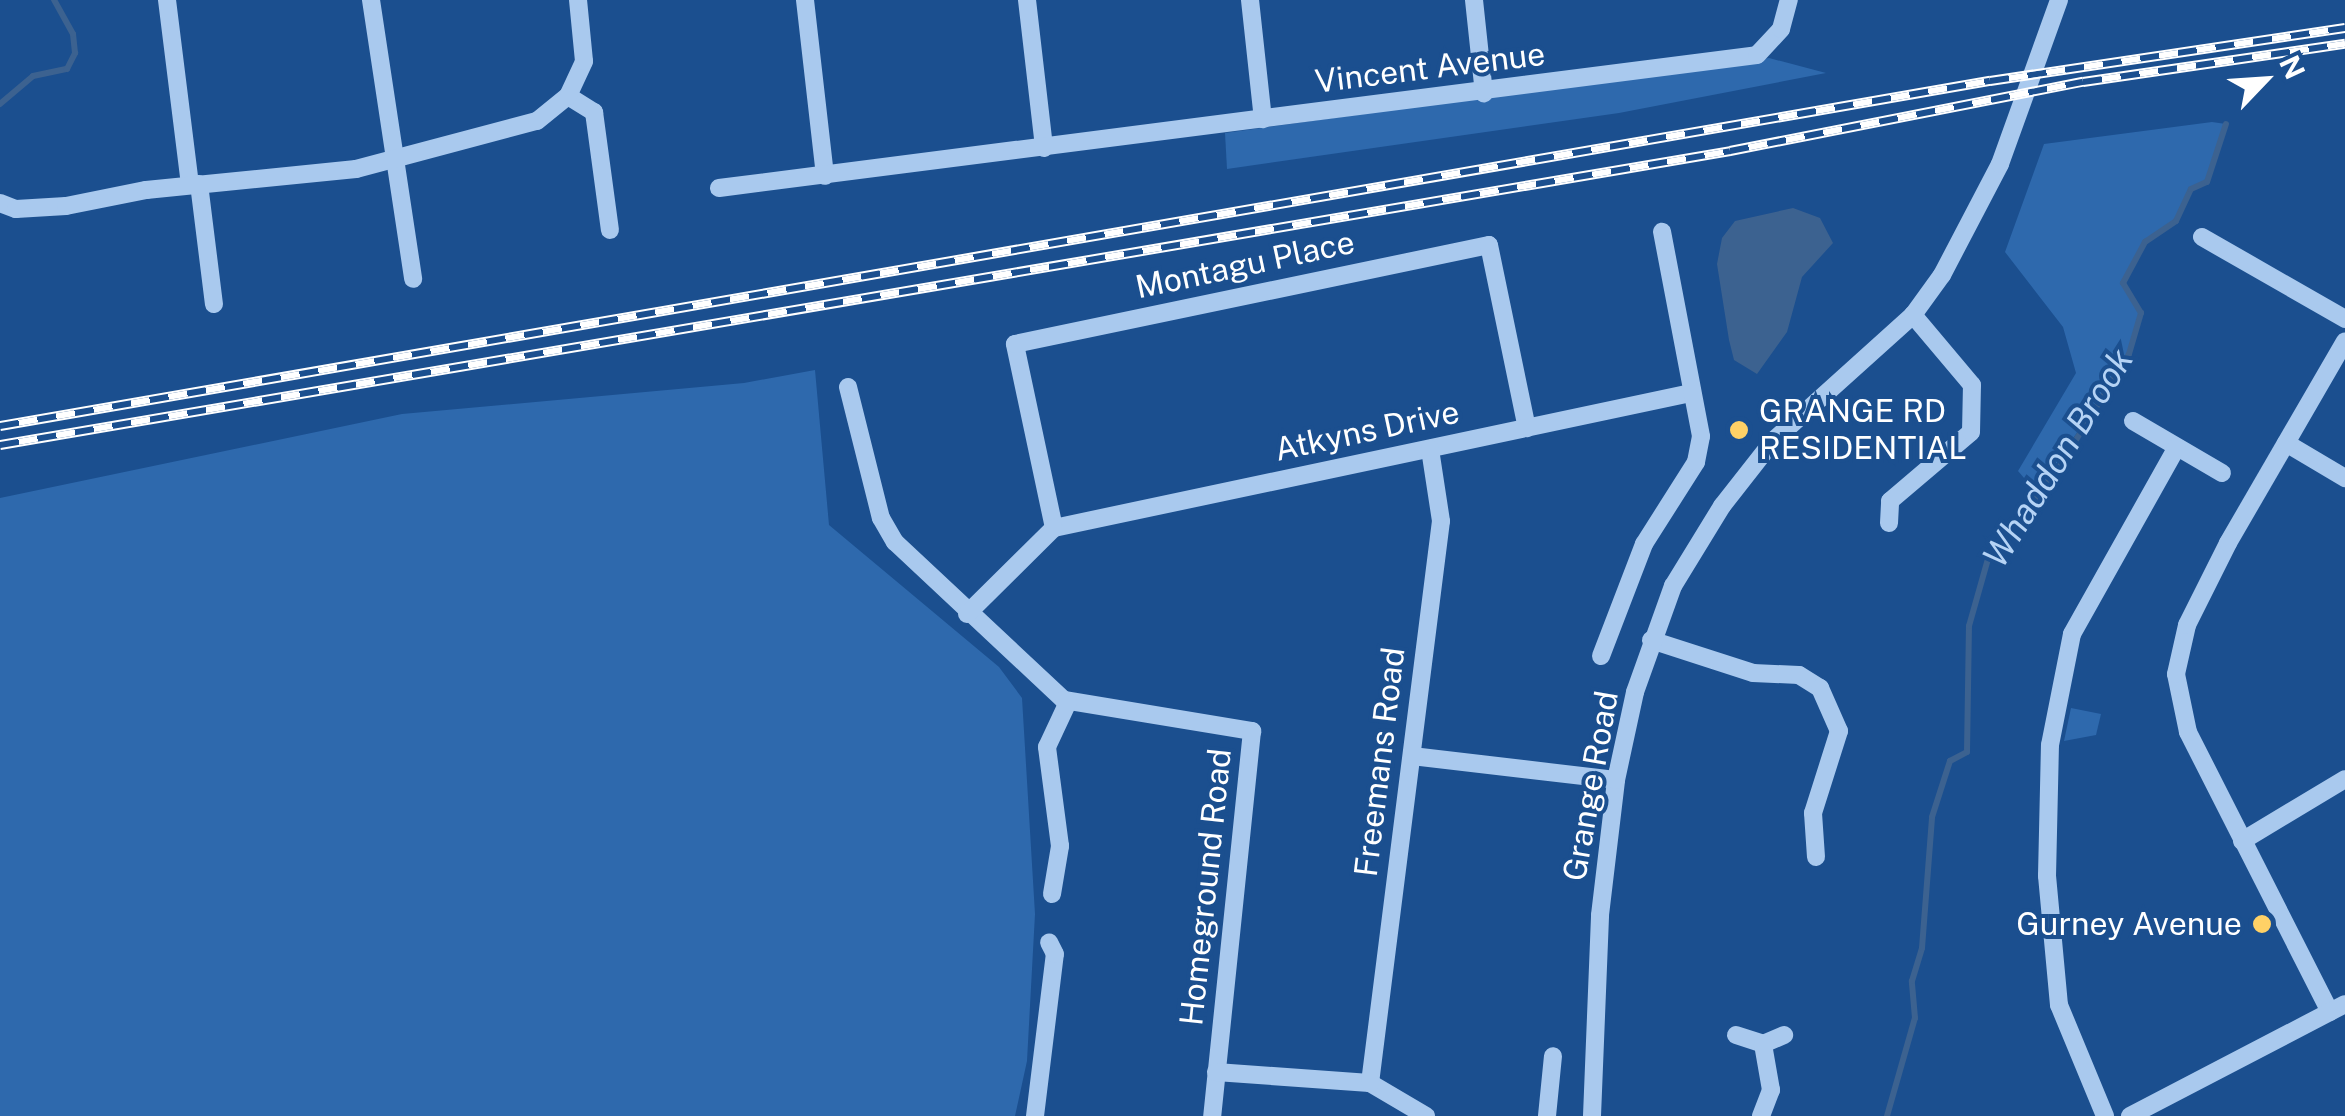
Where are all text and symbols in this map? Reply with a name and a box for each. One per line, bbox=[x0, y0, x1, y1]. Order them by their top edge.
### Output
north arrow bbox=[2215, 30, 2315, 130]
street label: Vincent Avenue bbox=[1313, 35, 1547, 101]
text: N bbox=[2273, 50, 2312, 84]
street label: Montagu Place bbox=[1132, 223, 1358, 307]
water label: Whaddon Brook bbox=[1974, 341, 2142, 575]
street label: Atkyns Drive bbox=[1271, 393, 1463, 469]
place label: GRANGE RD RESIDENTIAL bbox=[1759, 393, 1967, 468]
marker: GRANGE RD RESIDENTIAL bbox=[1728, 419, 1750, 441]
street label: Freemans Road bbox=[1347, 645, 1413, 879]
street label: Grange Road bbox=[1555, 688, 1627, 884]
street label: Homeground Road bbox=[1172, 747, 1240, 1027]
place label: Gurney Avenue bbox=[2016, 905, 2242, 943]
marker: Gurney Avenue bbox=[2251, 913, 2273, 935]

